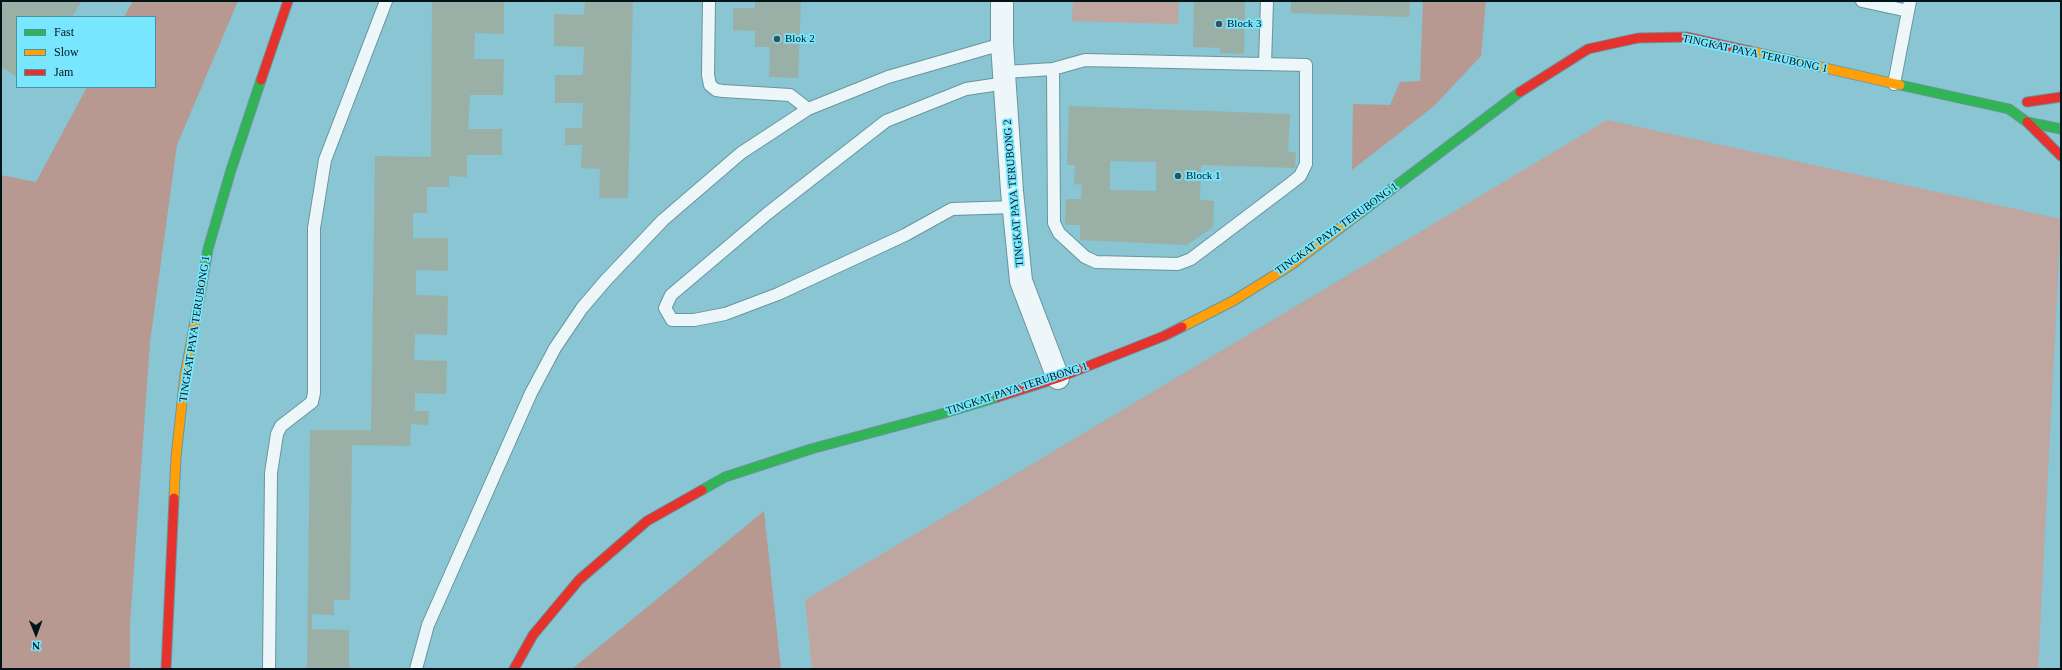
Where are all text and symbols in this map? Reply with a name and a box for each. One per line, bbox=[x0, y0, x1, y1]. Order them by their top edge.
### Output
legend bbox=[16, 16, 156, 88]
place label: Block 3 bbox=[1227, 17, 1262, 31]
marker: Block 3 bbox=[1214, 19, 1224, 29]
text: Fast bbox=[54, 25, 74, 39]
place label: Blok 2 bbox=[785, 32, 815, 46]
street label: TINGKAT PAYA TERUBONG 1 bbox=[1681, 32, 1829, 76]
marker: Blok 2 bbox=[772, 34, 782, 44]
text: Slow bbox=[54, 45, 79, 59]
text: Jam bbox=[54, 65, 73, 79]
street label: TINGKAT PAYA TERUBONG 2 bbox=[1001, 119, 1027, 267]
place label: Block 1 bbox=[1186, 169, 1221, 183]
marker: Block 1 bbox=[1173, 171, 1183, 181]
street label: TINGKAT PAYA TERUBONG 1 bbox=[1273, 180, 1401, 278]
street label: TINGKAT PAYA TERUBONG 1 bbox=[177, 255, 213, 403]
street label: TINGKAT PAYA TERUBONG 1 bbox=[945, 360, 1089, 418]
north arrow bbox=[16, 614, 56, 654]
text: N bbox=[32, 640, 40, 652]

